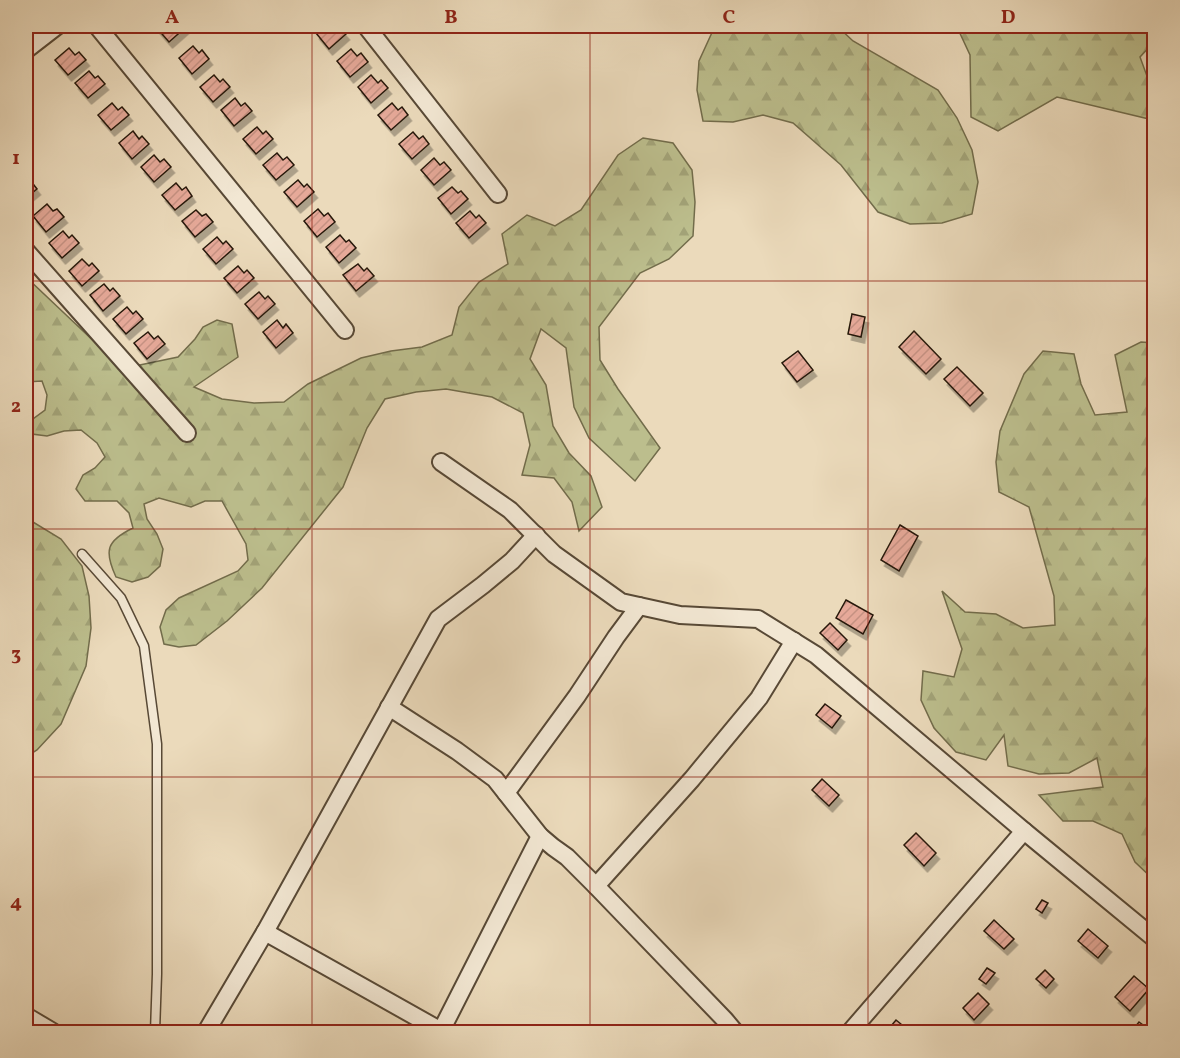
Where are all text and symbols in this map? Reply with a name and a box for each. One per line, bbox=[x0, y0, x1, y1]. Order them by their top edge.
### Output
text: A bbox=[165, 4, 179, 32]
text: B bbox=[444, 4, 458, 32]
text: C bbox=[723, 4, 736, 32]
text: D bbox=[1001, 4, 1015, 32]
text: 1 bbox=[12, 145, 20, 173]
text: 2 bbox=[11, 393, 21, 421]
text: 3 bbox=[11, 641, 21, 669]
text: 4 bbox=[10, 889, 22, 917]

